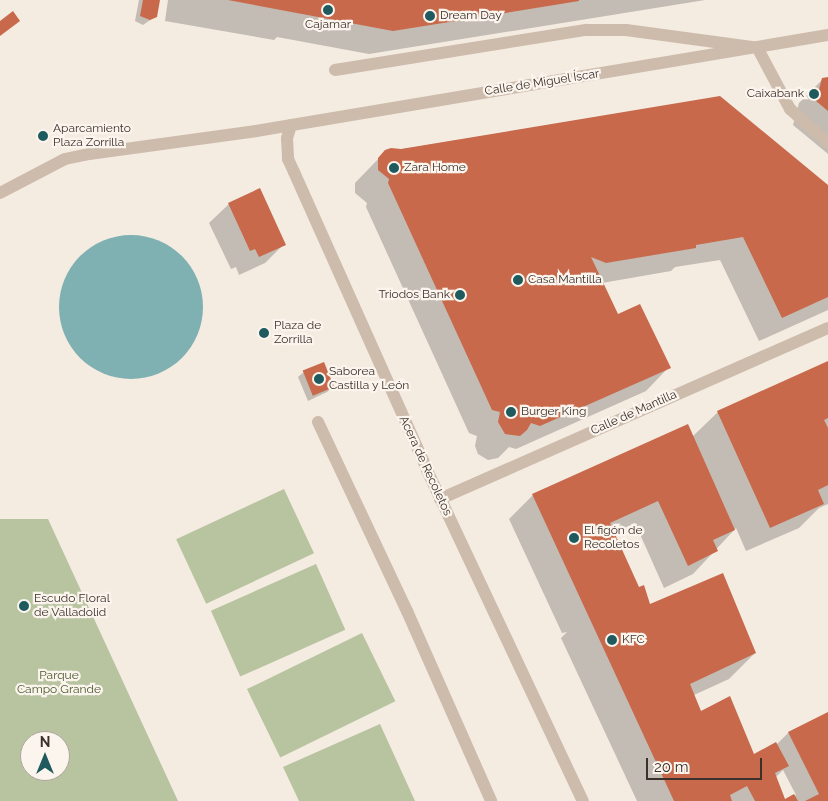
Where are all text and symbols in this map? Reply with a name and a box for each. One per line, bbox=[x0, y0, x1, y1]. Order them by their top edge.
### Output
marker: Cajamar bbox=[322, 4, 334, 16]
place label: Dream Day bbox=[440, 9, 502, 23]
marker: Dream Day bbox=[424, 10, 436, 22]
place label: Cajamar bbox=[305, 18, 351, 32]
street label: Calle de Miguel Íscar bbox=[484, 67, 600, 99]
place label: Caixabank bbox=[747, 87, 804, 101]
marker: Caixabank bbox=[808, 88, 820, 100]
place label: Aparcamiento Plaza Zorrilla bbox=[53, 122, 131, 150]
marker: Aparcamiento Plaza Zorrilla bbox=[37, 130, 49, 142]
place label: Zara Home bbox=[404, 161, 466, 175]
marker: Zara Home bbox=[388, 162, 400, 174]
place label: Casa Mantilla bbox=[528, 273, 602, 287]
marker: Casa Mantilla bbox=[512, 274, 524, 286]
place label: Triodos Bank bbox=[378, 288, 450, 302]
marker: Triodos Bank bbox=[454, 289, 466, 301]
place label: Plaza de Zorrilla bbox=[274, 319, 321, 347]
marker: Plaza de Zorrilla bbox=[258, 327, 270, 339]
place label: Saborea Castilla y León bbox=[329, 365, 410, 393]
marker: Saborea Castilla y León bbox=[313, 373, 325, 385]
street label: Calle de Mantilla bbox=[589, 388, 679, 438]
place label: Burger King bbox=[521, 405, 587, 419]
marker: Burger King bbox=[505, 406, 517, 418]
street label: Acera de Recoletos bbox=[396, 414, 454, 518]
place label: El figón de Recoletos bbox=[584, 524, 643, 552]
marker: El figón de Recoletos bbox=[568, 532, 580, 544]
place label: Escudo Floral de Valladolid bbox=[34, 592, 110, 620]
marker: Escudo Floral de Valladolid bbox=[18, 600, 30, 612]
place label: KFC bbox=[622, 633, 645, 647]
marker: KFC bbox=[606, 634, 618, 646]
park label: Parque Campo Grande bbox=[17, 669, 101, 697]
north arrow bbox=[20, 731, 70, 781]
text: N bbox=[40, 734, 50, 750]
scale bar bbox=[648, 748, 764, 780]
text: 20 m bbox=[654, 758, 689, 776]

